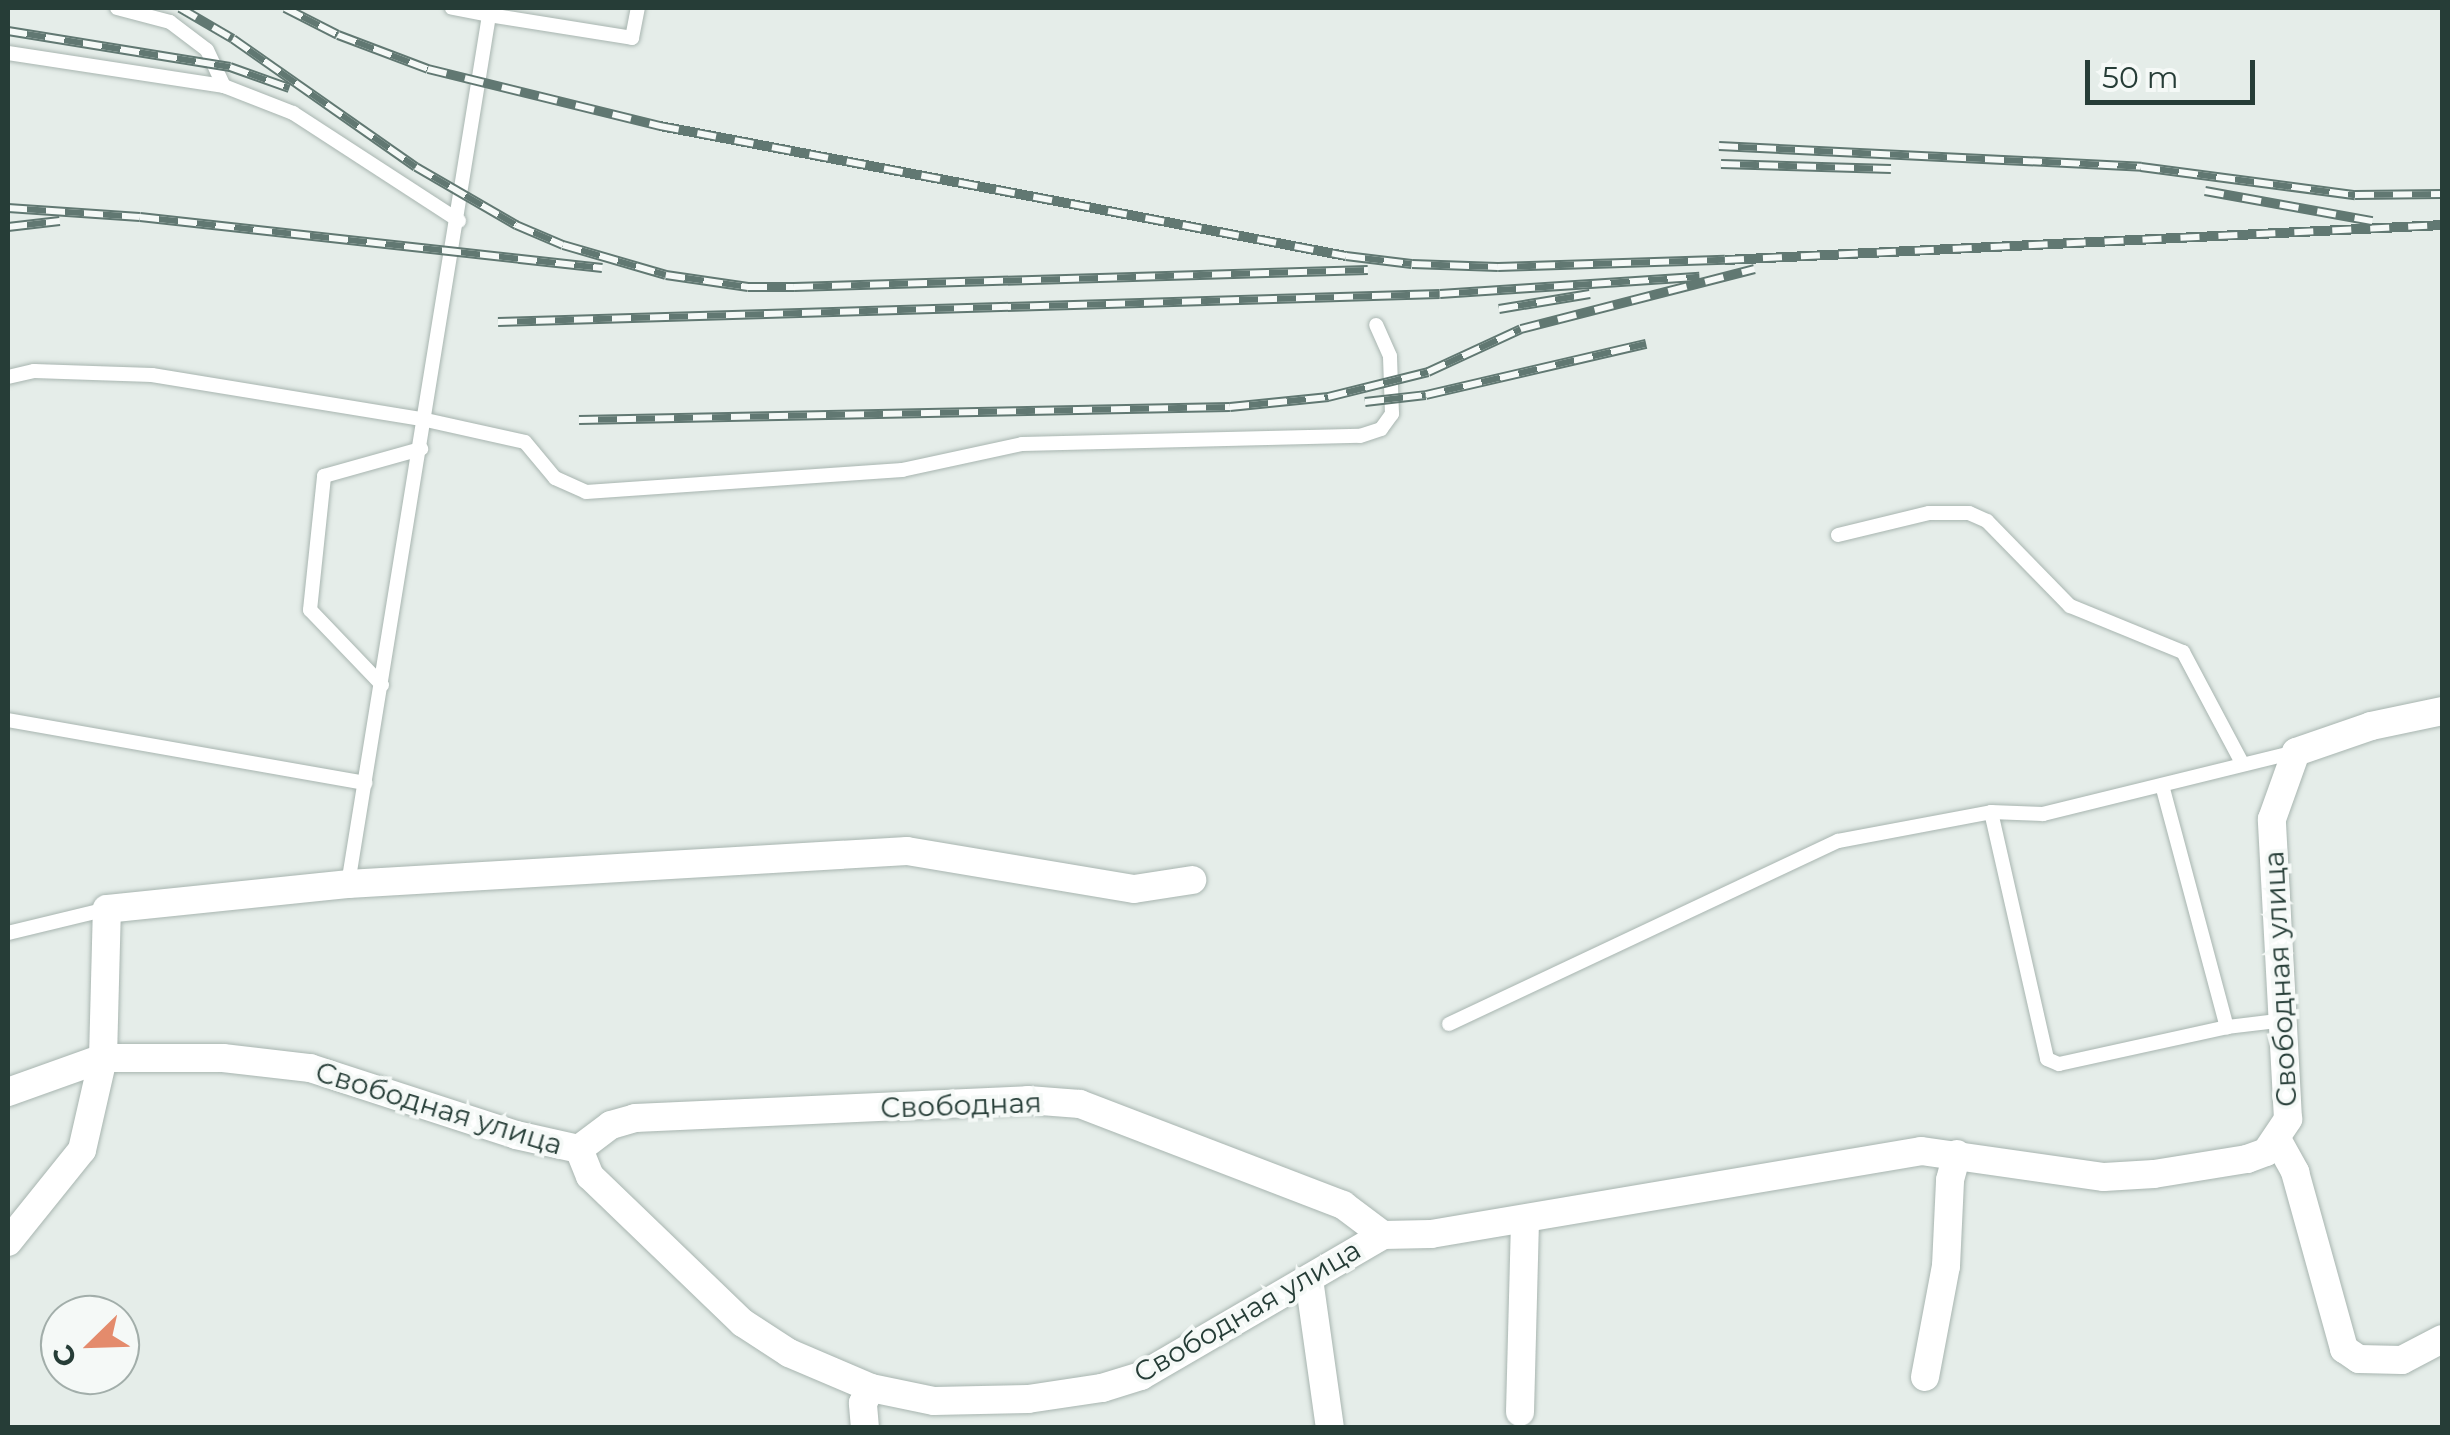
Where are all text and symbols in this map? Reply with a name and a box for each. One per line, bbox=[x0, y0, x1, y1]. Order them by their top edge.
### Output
scale bar bbox=[2090, 40, 2260, 102]
text: 50 m bbox=[2102, 59, 2179, 96]
street label: Свободная улица bbox=[2257, 850, 2303, 1108]
street label: Свободная улица bbox=[312, 1054, 566, 1162]
street label: Свободная bbox=[880, 1085, 1042, 1125]
street label: Свободная улица bbox=[1128, 1232, 1366, 1390]
north arrow bbox=[40, 1295, 140, 1395]
text: С bbox=[45, 1340, 84, 1372]

